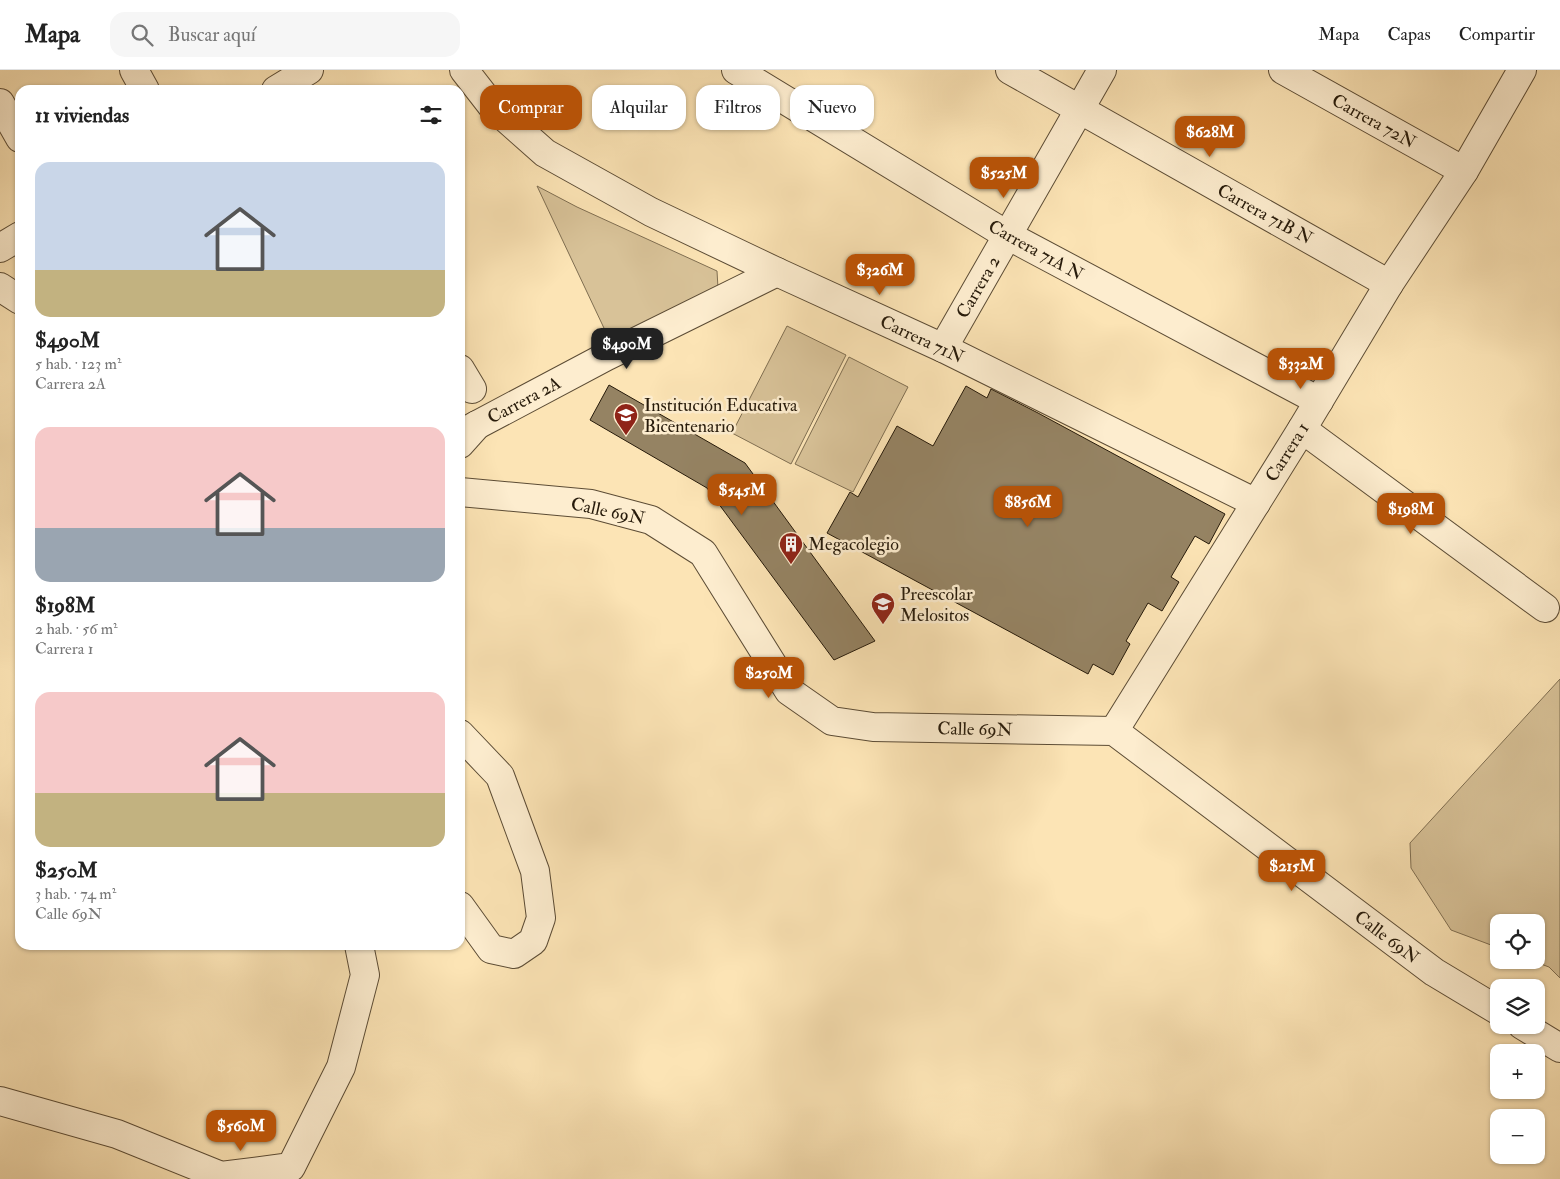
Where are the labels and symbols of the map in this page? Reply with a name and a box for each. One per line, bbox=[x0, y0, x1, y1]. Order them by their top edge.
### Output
street label: Carrera 72N bbox=[1328, 89, 1420, 154]
pin: $628M bbox=[1175, 116, 1245, 158]
pin: $525M bbox=[969, 156, 1039, 199]
street label: Carrera 71B N bbox=[1213, 179, 1317, 250]
street label: Carrera 71A N bbox=[984, 215, 1087, 286]
street label: Carrera 2 bbox=[951, 252, 1005, 323]
pin: $326M bbox=[845, 254, 915, 296]
street label: Carrera 71N bbox=[876, 310, 967, 369]
pin: $490M bbox=[592, 328, 662, 370]
pin: $332M bbox=[1266, 348, 1336, 390]
street label: Carrera 2A bbox=[484, 371, 565, 429]
place label: Institución Educativa Bicentenario bbox=[644, 394, 798, 438]
school or university icon: Institución Educativa Bicentenario bbox=[613, 402, 639, 436]
street label: Carrera 1 bbox=[1260, 418, 1315, 486]
pin: $545M bbox=[707, 474, 777, 516]
pin: $856M bbox=[993, 486, 1063, 528]
street label: Calle 69N bbox=[569, 492, 647, 531]
pin: $198M bbox=[1376, 492, 1446, 535]
building icon: Megacolegio bbox=[778, 531, 804, 565]
place label: Megacolegio bbox=[808, 533, 899, 556]
place label: Preescolar Melositos bbox=[900, 583, 973, 627]
school or university icon: Preescolar Melositos bbox=[870, 591, 896, 625]
pin: $250M bbox=[734, 656, 804, 699]
street label: Calle 69N bbox=[937, 717, 1013, 742]
pin: $215M bbox=[1257, 850, 1327, 892]
street label: Calle 69N bbox=[1350, 906, 1424, 969]
pin: $560M bbox=[206, 1110, 276, 1152]

